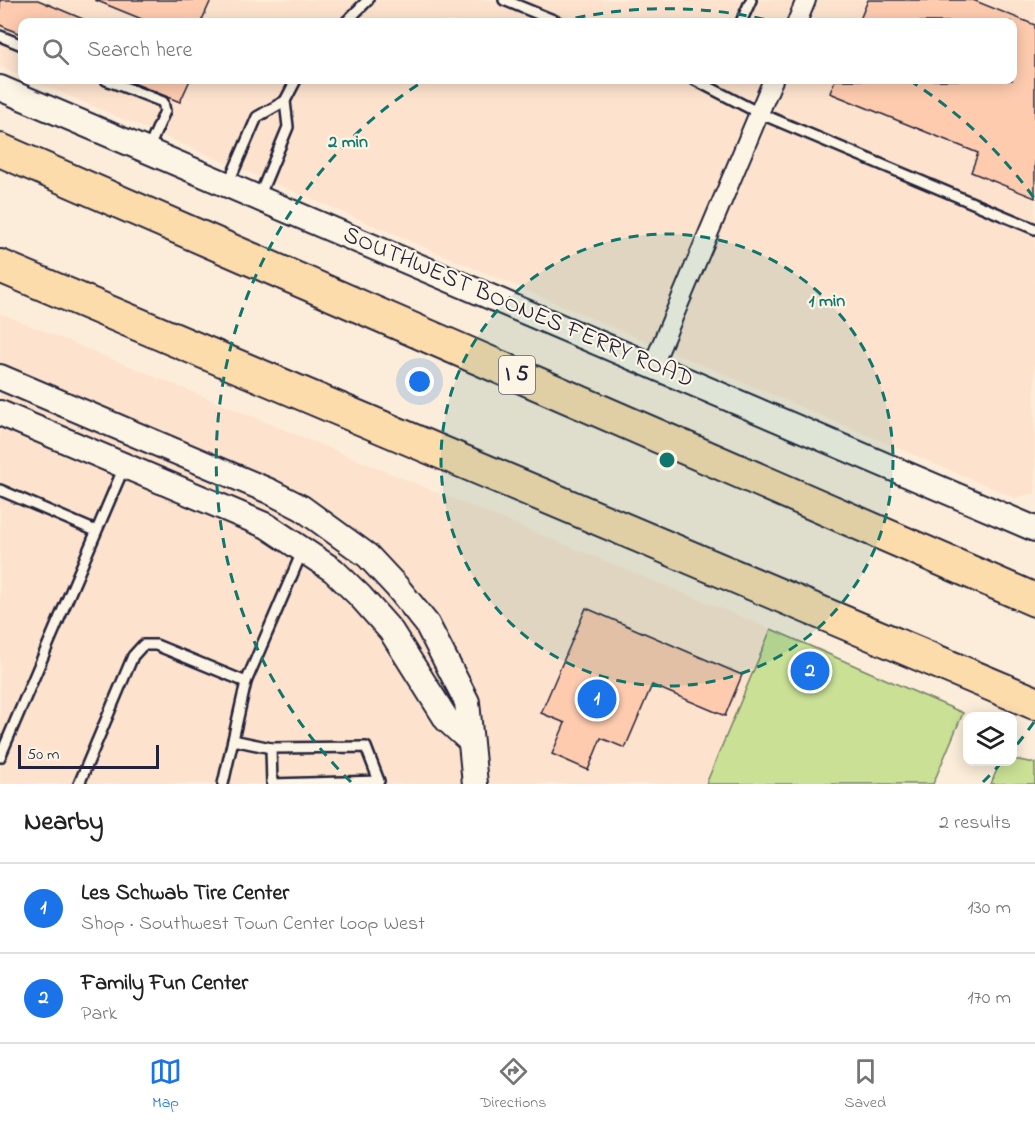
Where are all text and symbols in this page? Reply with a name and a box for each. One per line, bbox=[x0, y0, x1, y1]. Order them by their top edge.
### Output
search box bbox=[18, 18, 1017, 84]
icon: search bbox=[39, 35, 72, 68]
text: Search here bbox=[87, 35, 192, 67]
text: 2 min bbox=[327, 130, 368, 156]
street label: SOUTHWEST BOONES FERRY ROAD bbox=[337, 218, 699, 398]
text: 1 min bbox=[809, 289, 845, 315]
road number: I 5 bbox=[499, 356, 535, 394]
your location bbox=[405, 367, 434, 396]
centre of rings bbox=[657, 450, 677, 470]
pin: 2 bbox=[790, 648, 830, 694]
pin: 1 bbox=[578, 676, 616, 722]
map controls bbox=[963, 712, 1017, 766]
button: layers bbox=[963, 712, 1017, 766]
scale bar bbox=[18, 742, 159, 770]
text: 50 m bbox=[27, 743, 59, 767]
text: Nearby bbox=[24, 804, 103, 842]
text: 2 results bbox=[939, 809, 1011, 838]
text: Les Schwab Tire Center bbox=[81, 878, 289, 910]
text: 1 bbox=[40, 894, 47, 923]
text: 130 m bbox=[967, 894, 1011, 923]
text: Shop · Southwest Town Center Loop West bbox=[81, 910, 425, 939]
text: Family Fun Center bbox=[81, 968, 248, 1000]
text: 2 bbox=[39, 984, 48, 1013]
text: 170 m bbox=[967, 984, 1011, 1013]
text: Park bbox=[81, 1000, 117, 1029]
tab: Map bbox=[149, 1055, 182, 1115]
tab: Directions bbox=[480, 1055, 546, 1115]
tab: Saved bbox=[844, 1055, 886, 1115]

